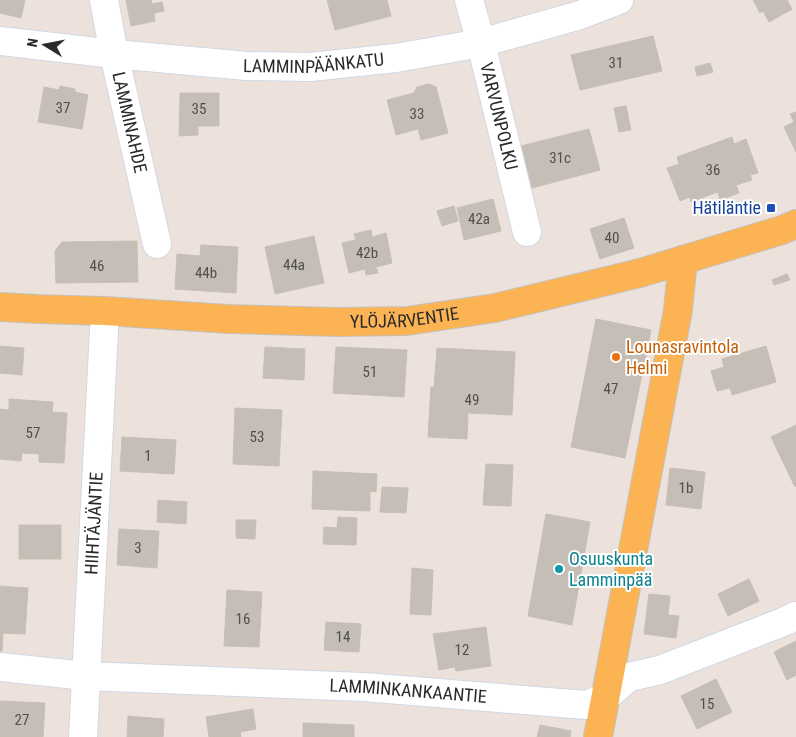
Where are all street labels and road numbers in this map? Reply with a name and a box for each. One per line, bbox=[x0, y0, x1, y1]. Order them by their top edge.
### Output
street label: LAMMINPÄÄNKATU bbox=[243, 48, 385, 77]
street label: VARVUNPOLKU bbox=[476, 60, 523, 172]
street label: LAMMINAHDE bbox=[108, 70, 152, 175]
street label: YLÖJÄRVENTIE bbox=[350, 302, 460, 332]
street label: HIIHTÄJÄNTIE bbox=[80, 471, 107, 575]
street label: LAMMINKANKAANTIE bbox=[329, 675, 488, 707]

